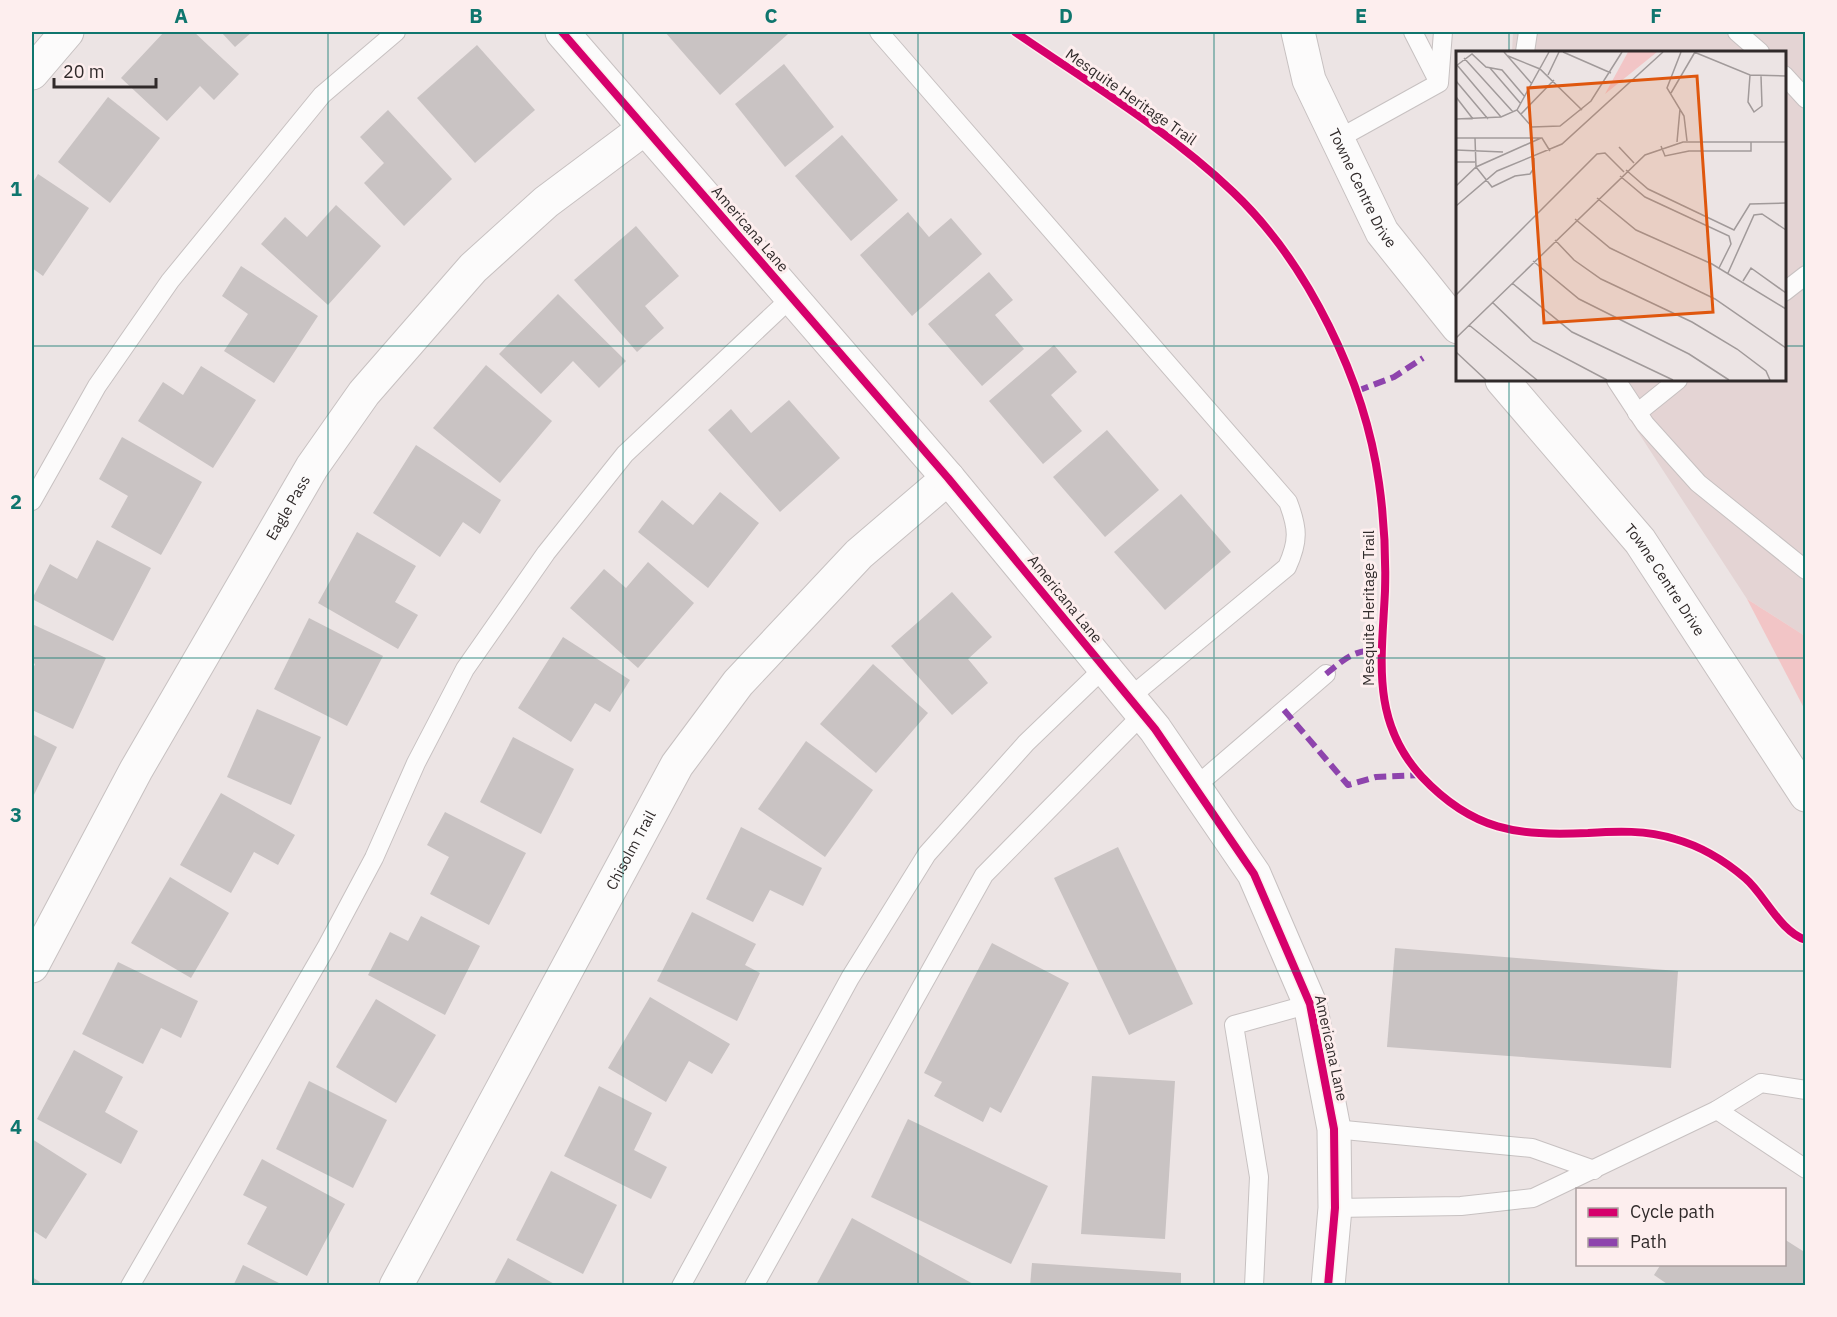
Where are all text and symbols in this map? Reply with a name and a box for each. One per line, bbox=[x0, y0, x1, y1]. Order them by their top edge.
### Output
text: A bbox=[174, 2, 188, 29]
text: B bbox=[469, 2, 483, 29]
text: C bbox=[764, 2, 778, 29]
text: D bbox=[1059, 2, 1073, 29]
text: E bbox=[1355, 2, 1367, 29]
text: F bbox=[1650, 2, 1662, 29]
street label: Mesquite Heritage Trail bbox=[1062, 44, 1201, 149]
scale bar bbox=[54, 51, 156, 89]
inset map bbox=[1456, 51, 1786, 381]
text: 20 m bbox=[63, 60, 105, 83]
street label: Towne Centre Drive bbox=[1325, 125, 1401, 252]
text: 1 bbox=[10, 175, 22, 202]
street label: Americana Lane bbox=[708, 182, 793, 276]
street label: Eagle Pass bbox=[261, 472, 314, 544]
text: 2 bbox=[10, 488, 22, 515]
street label: Towne Centre Drive bbox=[1620, 520, 1709, 639]
street label: Mesquite Heritage Trail bbox=[1359, 530, 1378, 686]
street label: Americana Lane bbox=[1024, 551, 1107, 647]
text: 3 bbox=[10, 801, 22, 828]
street label: Chisolm Trail bbox=[601, 807, 660, 893]
street label: Americana Lane bbox=[1311, 993, 1352, 1103]
text: 4 bbox=[10, 1113, 22, 1140]
legend bbox=[1576, 1188, 1786, 1266]
text: Cycle path bbox=[1630, 1200, 1715, 1223]
text: Path bbox=[1630, 1230, 1667, 1253]

